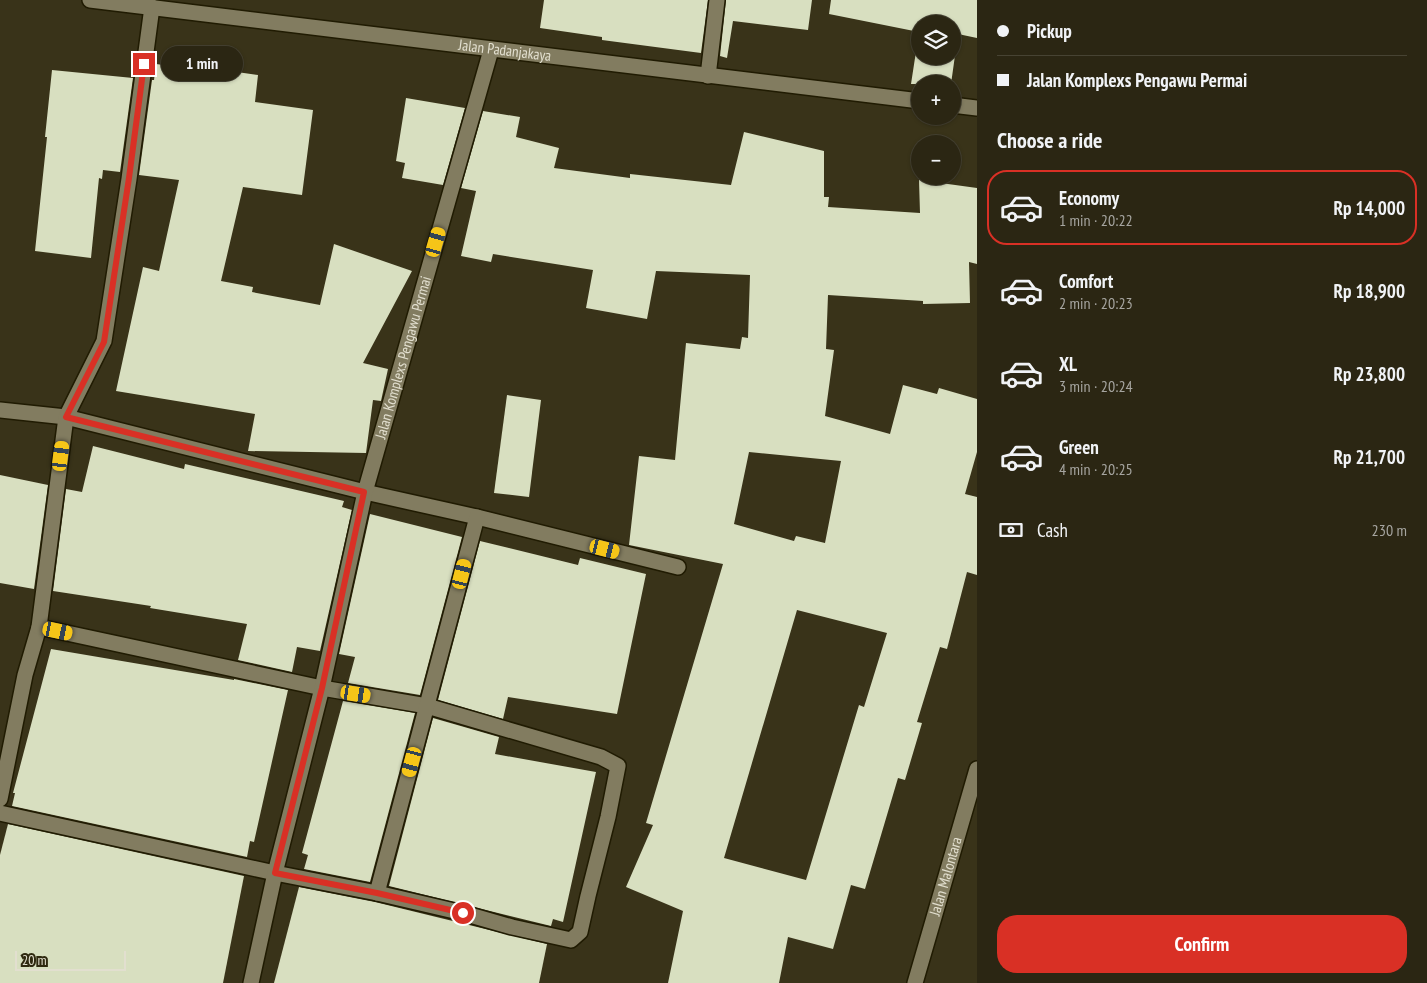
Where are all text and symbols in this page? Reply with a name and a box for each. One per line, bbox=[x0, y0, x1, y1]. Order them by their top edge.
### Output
map controls bbox=[911, 15, 961, 185]
button: layers bbox=[911, 15, 961, 65]
text: Pickup bbox=[1027, 19, 1072, 43]
street label: Jalan Padanjakaya bbox=[457, 35, 552, 65]
callout: 1 min bbox=[162, 46, 244, 82]
route end bbox=[133, 53, 155, 75]
text: 1 min bbox=[186, 53, 218, 73]
text: Jalan Komplexs Pengawu Permai bbox=[1027, 68, 1247, 92]
button: + bbox=[911, 75, 961, 125]
text: Choose a ride bbox=[997, 126, 1102, 154]
button: − bbox=[911, 135, 961, 185]
icon: car bbox=[999, 185, 1044, 230]
text: Economy bbox=[1059, 186, 1119, 210]
text: Rp 14,000 bbox=[1334, 196, 1405, 220]
text: 1 min · 20:22 bbox=[1059, 210, 1133, 230]
car bbox=[424, 226, 447, 258]
icon: car bbox=[999, 268, 1044, 313]
text: Comfort bbox=[1059, 269, 1113, 293]
street label: Jalan Komplexs Pengawu Permai bbox=[370, 274, 435, 442]
text: Rp 18,900 bbox=[1334, 279, 1405, 303]
text: 2 min · 20:23 bbox=[1059, 293, 1133, 313]
icon: car bbox=[999, 351, 1044, 396]
text: XL bbox=[1059, 352, 1077, 376]
text: Rp 23,800 bbox=[1334, 362, 1405, 386]
text: 3 min · 20:24 bbox=[1059, 376, 1133, 396]
icon: car bbox=[999, 434, 1044, 479]
text: Green bbox=[1059, 435, 1099, 459]
car bbox=[51, 440, 70, 472]
text: Rp 21,700 bbox=[1334, 445, 1405, 469]
text: 4 min · 20:25 bbox=[1059, 459, 1133, 479]
icon: cash bbox=[997, 516, 1025, 544]
text: Cash bbox=[1037, 518, 1068, 542]
text: 230 m bbox=[1372, 520, 1407, 540]
car bbox=[588, 538, 621, 560]
car bbox=[451, 558, 472, 590]
car bbox=[41, 621, 74, 641]
car bbox=[340, 684, 371, 704]
car bbox=[400, 746, 423, 778]
street label: Jalan Malontara bbox=[925, 835, 966, 919]
route start bbox=[452, 902, 474, 924]
button: Confirm bbox=[997, 915, 1407, 973]
scale bar bbox=[15, 948, 126, 971]
text: 20 m bbox=[22, 951, 47, 969]

